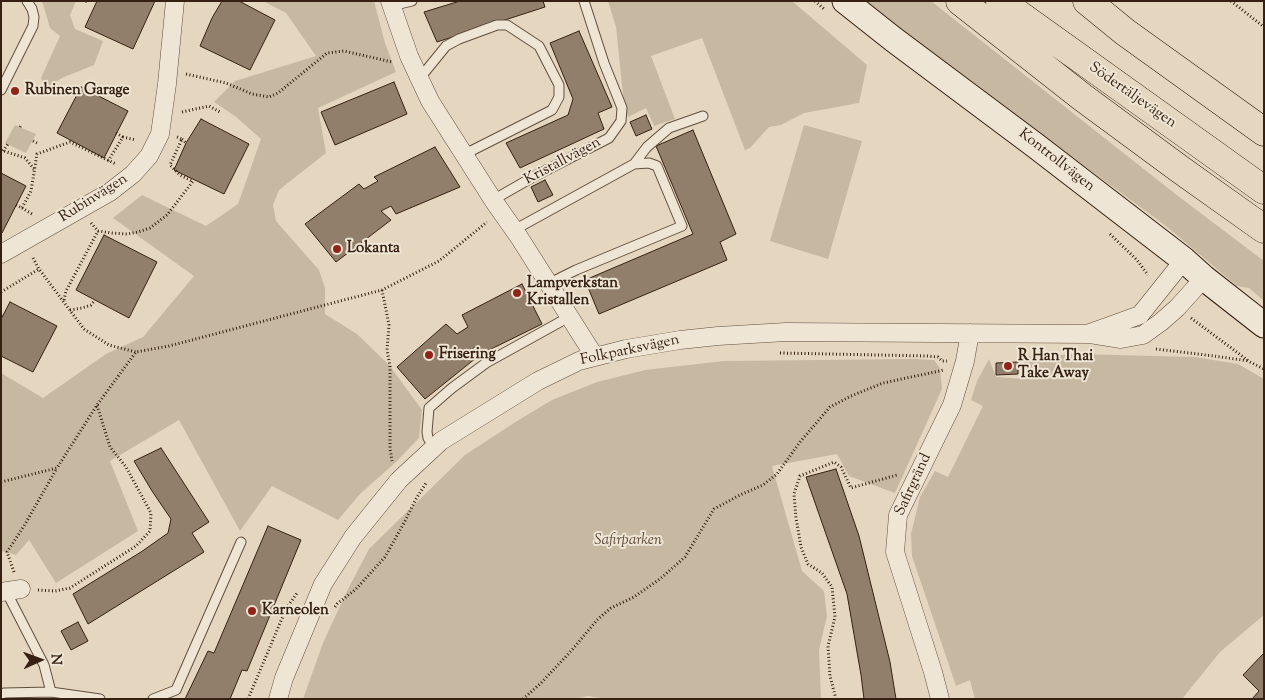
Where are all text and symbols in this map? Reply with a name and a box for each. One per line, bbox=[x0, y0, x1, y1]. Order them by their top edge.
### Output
street label: Södertäljevägen bbox=[1085, 59, 1179, 133]
place label: Rubinen Garage bbox=[25, 82, 130, 100]
marker: Rubinen Garage bbox=[9, 85, 21, 97]
street label: Kontrollvägen bbox=[1014, 126, 1098, 196]
street label: Kristallvägen bbox=[522, 134, 604, 190]
street label: Rubinvägen bbox=[56, 171, 132, 227]
place label: Lokanta bbox=[347, 240, 400, 258]
marker: Lokanta bbox=[331, 243, 343, 255]
place label: Lampverkstan Kristallen bbox=[527, 275, 618, 310]
marker: Lampverkstan Kristallen bbox=[511, 287, 523, 299]
street label: Folkparksvägen bbox=[579, 332, 681, 370]
place label: Frisering bbox=[439, 346, 496, 364]
place label: R Han Thai Take Away bbox=[1018, 348, 1093, 383]
marker: Frisering bbox=[423, 349, 435, 361]
marker: R Han Thai Take Away bbox=[1002, 360, 1014, 372]
street label: Safirgränd bbox=[892, 451, 936, 519]
park label: Safirparken bbox=[594, 532, 662, 550]
place label: Karneolen bbox=[262, 602, 329, 620]
marker: Karneolen bbox=[246, 605, 258, 617]
north arrow bbox=[15, 635, 65, 685]
text: N bbox=[45, 654, 65, 665]

